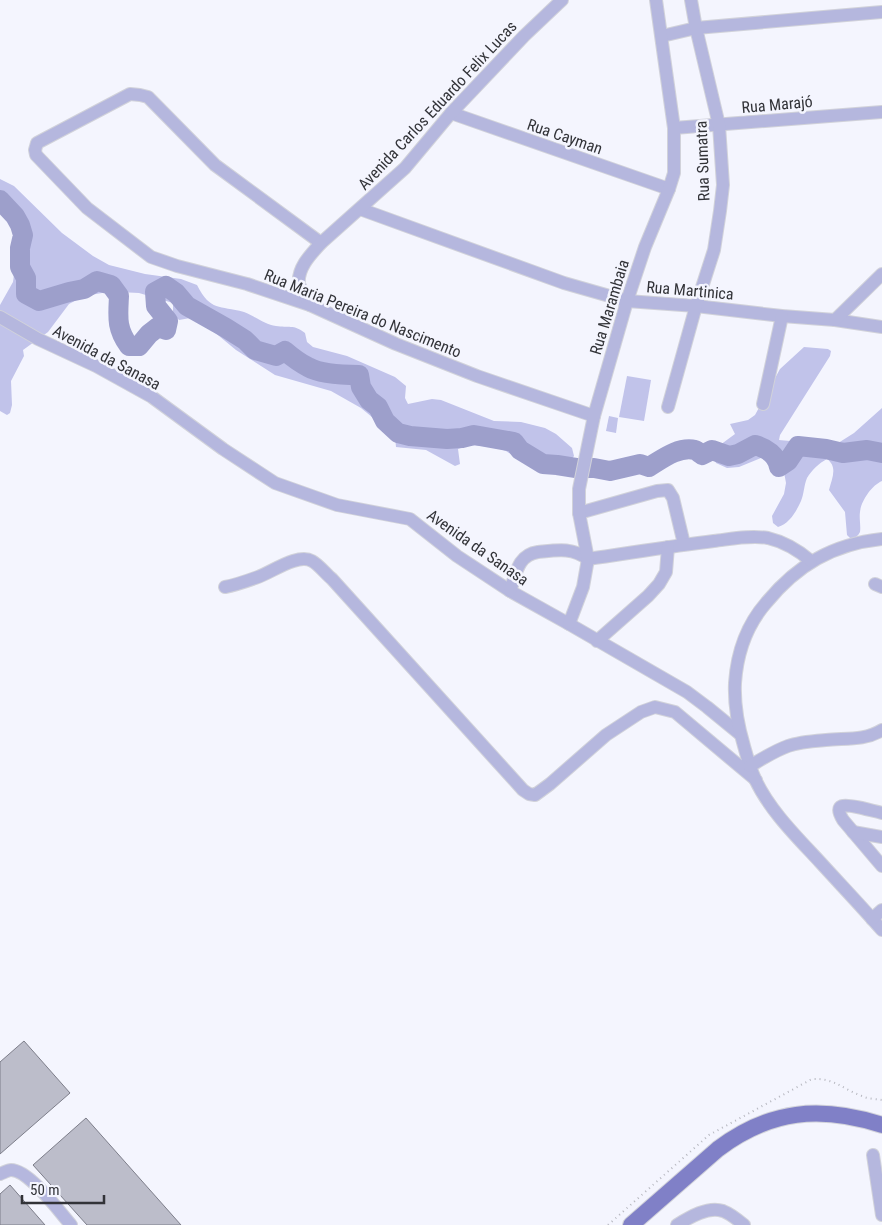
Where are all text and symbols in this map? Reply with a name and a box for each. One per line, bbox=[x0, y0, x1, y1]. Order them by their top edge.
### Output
street label: Avenida Carlos Eduardo Felix Lucas bbox=[354, 17, 521, 194]
street label: Rua Marajó bbox=[741, 92, 813, 117]
street label: Rua Cayman bbox=[525, 115, 605, 158]
street label: Rua Sumatra bbox=[692, 121, 713, 201]
street label: Rua Marambaia bbox=[586, 257, 633, 357]
street label: Rua Maria Pereira do Nascimento bbox=[262, 265, 464, 362]
street label: Rua Martinica bbox=[646, 277, 734, 304]
street label: Avenida da Sanasa bbox=[50, 321, 164, 394]
street label: Avenida da Sanasa bbox=[423, 505, 532, 589]
scale bar bbox=[22, 1172, 105, 1204]
text: 50 m bbox=[30, 1181, 60, 1199]

